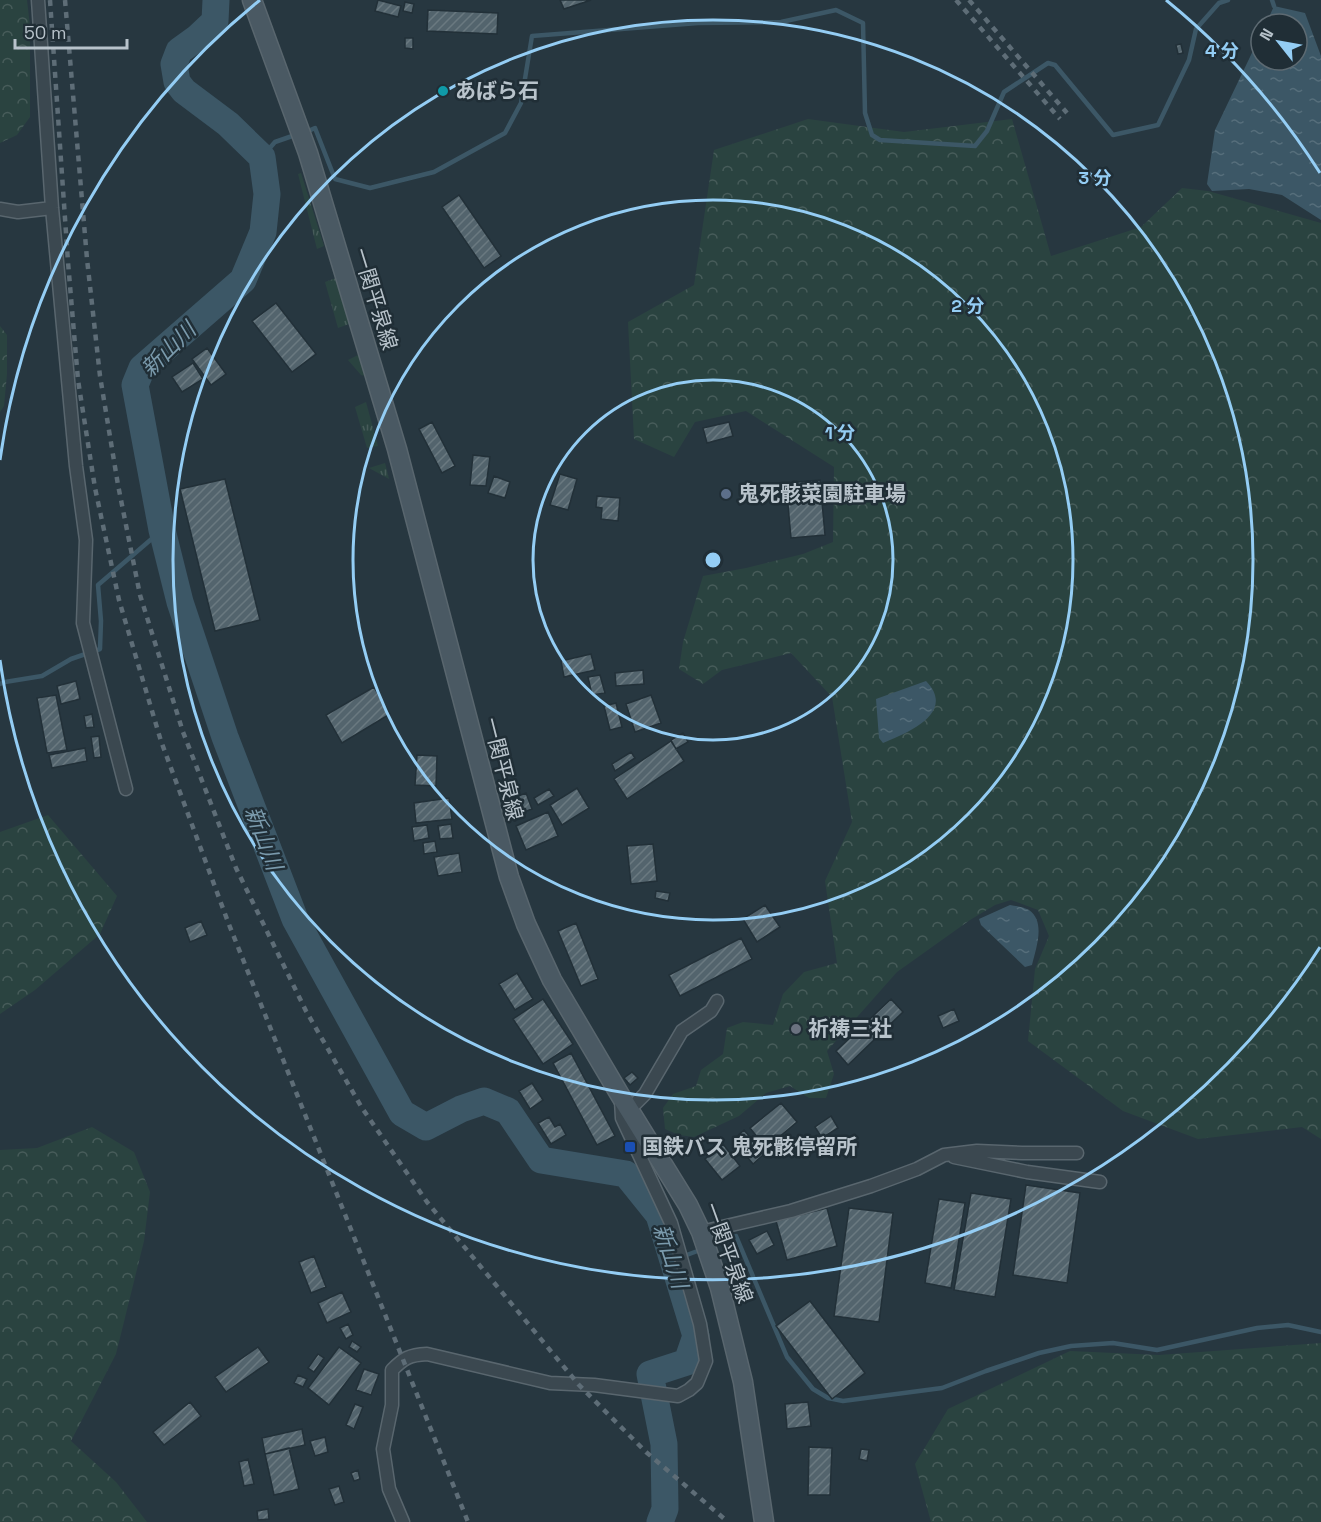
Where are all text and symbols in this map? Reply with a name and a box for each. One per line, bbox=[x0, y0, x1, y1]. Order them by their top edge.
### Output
scale bar bbox=[15, 12, 128, 50]
north arrow bbox=[1249, 12, 1309, 72]
text: 50 m bbox=[24, 21, 66, 44]
text: N bbox=[1255, 25, 1278, 45]
text: 4 分 bbox=[1205, 39, 1239, 62]
place label: あばら石 bbox=[455, 77, 539, 104]
marker: あばら石 bbox=[436, 84, 450, 98]
text: 3 分 bbox=[1078, 166, 1112, 189]
street label: 一関平泉線 bbox=[347, 245, 404, 353]
text: 2 分 bbox=[951, 294, 985, 317]
water label: 新山川 bbox=[135, 314, 203, 382]
text: 1 分 bbox=[825, 421, 855, 444]
place label: 鬼死骸菜園駐車場 bbox=[738, 480, 906, 507]
marker: 鬼死骸菜園駐車場 bbox=[719, 487, 733, 501]
centre of rings bbox=[703, 550, 723, 570]
street label: 一関平泉線 bbox=[478, 715, 529, 823]
water label: 新山川 bbox=[239, 802, 290, 876]
place label: 祈祷三社 bbox=[808, 1015, 892, 1042]
marker: 祈祷三社 bbox=[789, 1022, 803, 1036]
place label: 国鉄バス 鬼死骸停留所 bbox=[642, 1133, 857, 1160]
marker: 国鉄バス 鬼死骸停留所 bbox=[623, 1140, 637, 1154]
street label: 一関平泉線 bbox=[698, 1199, 759, 1307]
water label: 新山川 bbox=[647, 1220, 695, 1294]

